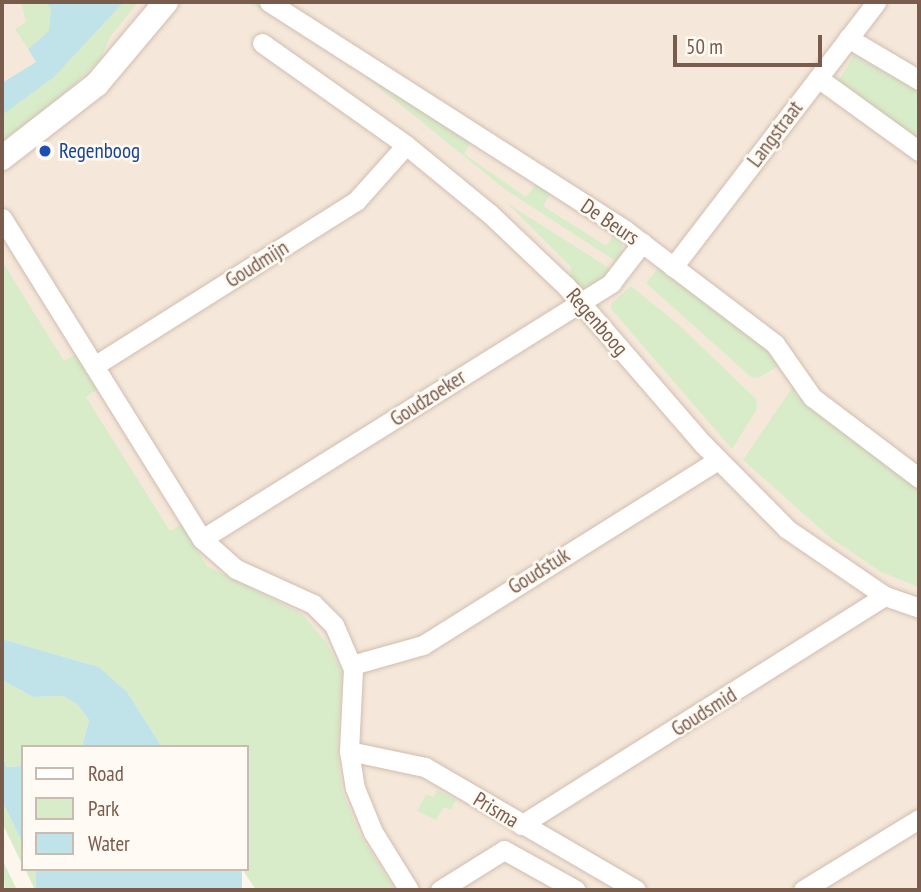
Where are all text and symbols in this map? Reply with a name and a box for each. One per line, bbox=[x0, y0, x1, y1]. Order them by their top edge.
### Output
scale bar bbox=[676, 21, 825, 65]
text: 50 m bbox=[686, 33, 723, 60]
street label: Langstraat bbox=[742, 96, 808, 172]
place label: Regenboog bbox=[59, 138, 140, 164]
marker: Regenboog bbox=[37, 143, 53, 159]
street label: De Beurs bbox=[576, 193, 644, 251]
street label: Goudmijn bbox=[221, 235, 293, 293]
street label: Regenboog bbox=[561, 283, 633, 361]
street label: Goudzoeker bbox=[385, 364, 471, 432]
street label: Goudstuk bbox=[504, 542, 574, 600]
street label: Goudsmid bbox=[667, 682, 741, 742]
legend bbox=[21, 745, 248, 871]
text: Road bbox=[88, 760, 124, 787]
street label: Prisma bbox=[469, 787, 523, 833]
text: Park bbox=[88, 795, 119, 822]
text: Water bbox=[88, 830, 130, 857]

